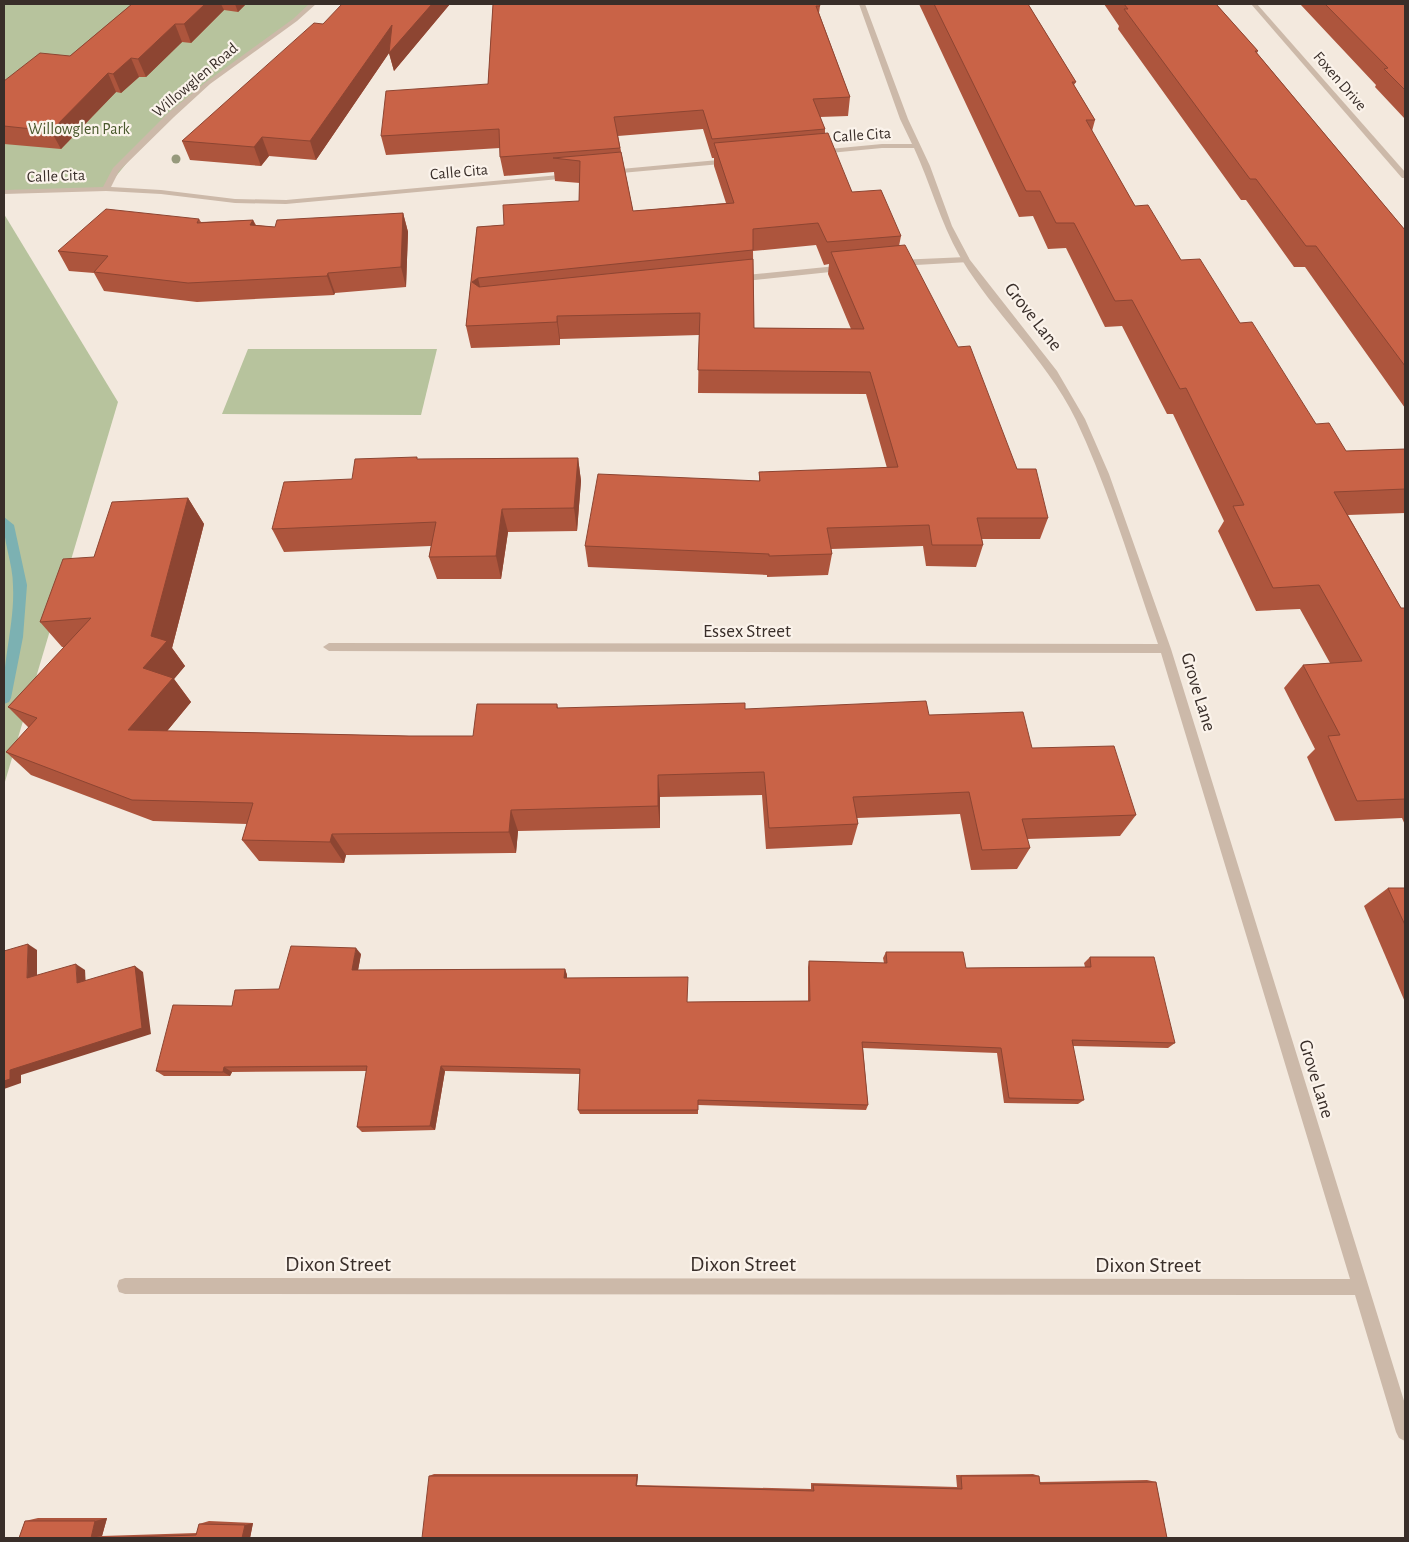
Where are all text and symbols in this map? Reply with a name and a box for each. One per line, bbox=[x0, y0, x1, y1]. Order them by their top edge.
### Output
street label: Willowglen Road bbox=[149, 40, 241, 120]
street label: Foxen Drive bbox=[1310, 48, 1370, 114]
park label: Willowglen Park bbox=[28, 121, 131, 137]
street label: Calle Cita bbox=[832, 125, 892, 145]
street label: Calle Cita bbox=[429, 161, 489, 183]
street label: Calle Cita bbox=[27, 167, 85, 185]
street label: Grove Lane bbox=[1001, 279, 1065, 355]
street label: Essex Street bbox=[703, 622, 791, 641]
street label: Grove Lane bbox=[1177, 651, 1219, 733]
street label: Grove Lane bbox=[1295, 1038, 1337, 1120]
street label: Dixon Street bbox=[285, 1253, 391, 1275]
street label: Dixon Street bbox=[690, 1253, 796, 1275]
street label: Dixon Street bbox=[1095, 1254, 1201, 1276]

